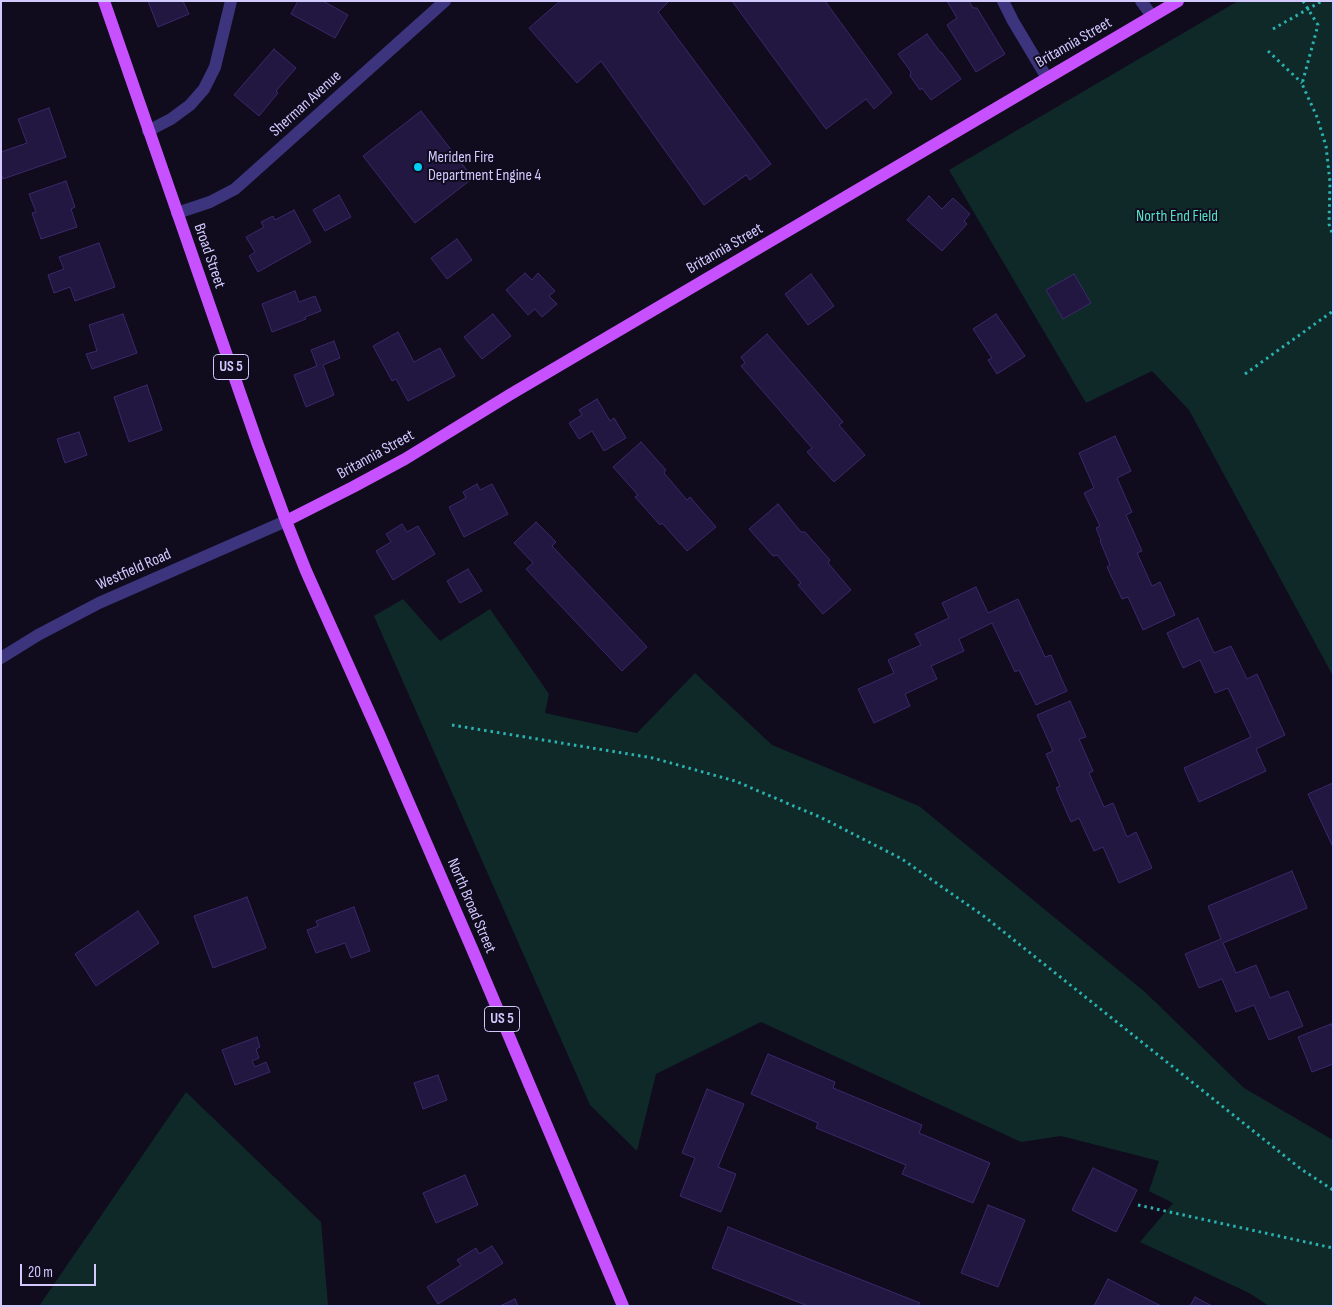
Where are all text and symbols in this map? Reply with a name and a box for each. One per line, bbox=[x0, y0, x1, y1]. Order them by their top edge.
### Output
street label: Britannia Street bbox=[1032, 13, 1116, 73]
street label: Sherman Avenue bbox=[266, 67, 346, 141]
place label: Meriden Fire Department Engine 4 bbox=[428, 148, 541, 186]
marker: Meriden Fire Department Engine 4 bbox=[412, 161, 424, 173]
park label: North End Field bbox=[1136, 207, 1218, 227]
street label: Britannia Street bbox=[683, 219, 767, 279]
street label: Broad Street bbox=[189, 221, 229, 291]
road number: US 5 bbox=[214, 354, 248, 380]
street label: Britannia Street bbox=[334, 426, 418, 484]
street label: Westfield Road bbox=[94, 545, 174, 595]
street label: North Broad Street bbox=[442, 856, 500, 956]
road number: US 5 bbox=[484, 1006, 520, 1032]
scale bar bbox=[22, 1254, 99, 1286]
text: 20 m bbox=[28, 1263, 53, 1282]

